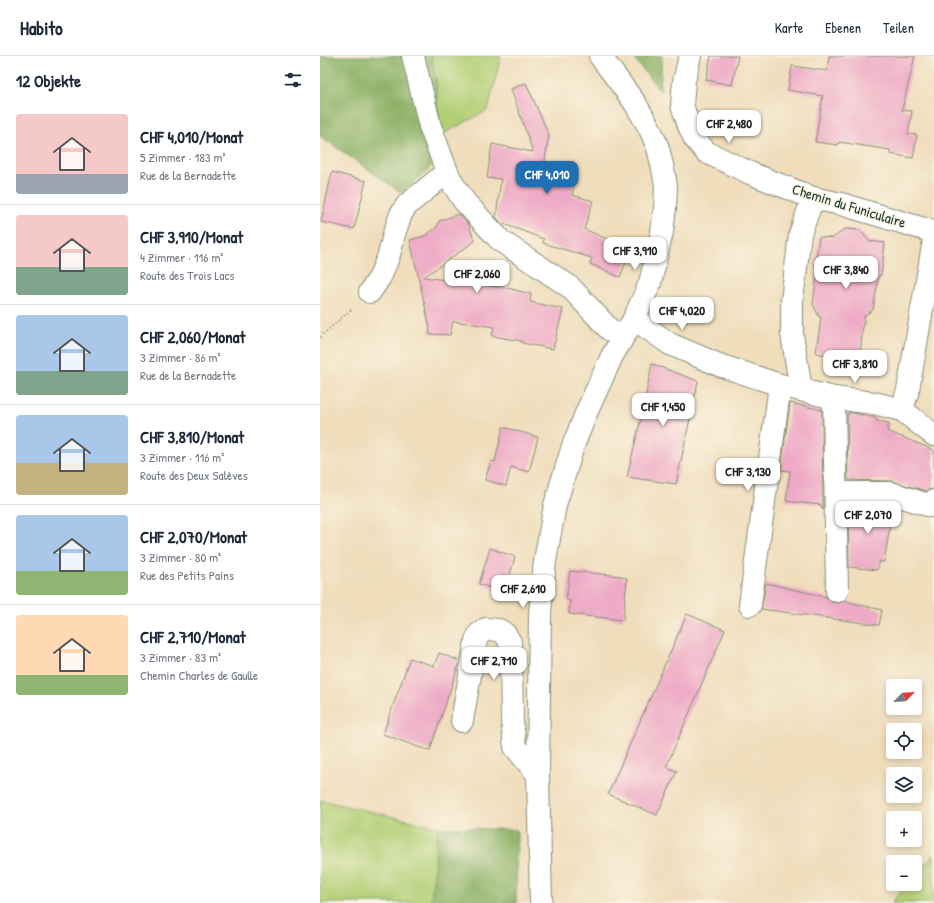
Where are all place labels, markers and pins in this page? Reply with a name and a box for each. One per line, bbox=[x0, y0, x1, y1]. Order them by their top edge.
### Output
pin: CHF 2,480 bbox=[683, 110, 775, 144]
pin: CHF 4,010 bbox=[501, 161, 593, 195]
pin: CHF 3,910 bbox=[589, 237, 681, 271]
pin: CHF 3,840 bbox=[800, 256, 892, 290]
pin: CHF 2,060 bbox=[431, 260, 523, 294]
pin: CHF 4,020 bbox=[636, 297, 728, 331]
pin: CHF 3,810 bbox=[809, 350, 901, 384]
pin: CHF 1,450 bbox=[617, 393, 709, 427]
pin: CHF 3,130 bbox=[702, 458, 794, 492]
pin: CHF 2,070 bbox=[822, 501, 914, 535]
pin: CHF 2,610 bbox=[477, 575, 569, 609]
pin: CHF 2,710 bbox=[448, 647, 540, 681]

